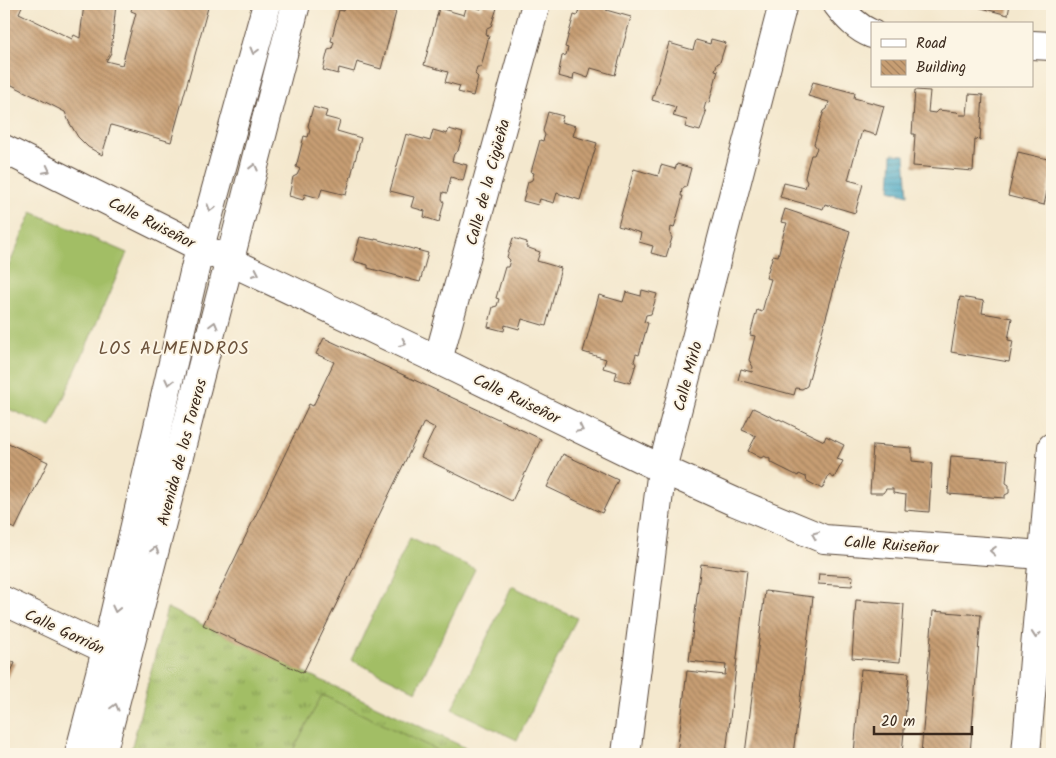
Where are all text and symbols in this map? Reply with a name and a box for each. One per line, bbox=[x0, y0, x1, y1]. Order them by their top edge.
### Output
legend bbox=[871, 22, 1034, 88]
text: Road bbox=[916, 32, 947, 56]
one-way arrow bbox=[249, 46, 260, 55]
text: Building bbox=[916, 56, 966, 80]
street label: Calle de la Cigüeña bbox=[460, 116, 517, 248]
one-way arrow bbox=[248, 163, 259, 172]
one-way arrow bbox=[42, 164, 51, 174]
street label: Calle Ruiseñor bbox=[104, 191, 201, 257]
one-way arrow bbox=[207, 203, 217, 211]
one-way arrow bbox=[251, 267, 260, 277]
one-way arrow bbox=[208, 320, 219, 329]
district label: LOS ALMENDROS bbox=[98, 335, 250, 364]
one-way arrow bbox=[398, 336, 407, 347]
street label: Calle Mirlo bbox=[667, 339, 710, 414]
street label: Calle Ruiseñor bbox=[468, 367, 566, 432]
street label: Avenida de los Toreros bbox=[151, 376, 214, 529]
one-way arrow bbox=[164, 378, 174, 387]
one-way arrow bbox=[575, 423, 584, 433]
one-way arrow bbox=[811, 530, 820, 541]
street label: Calle Ruiseñor bbox=[843, 530, 941, 561]
one-way arrow bbox=[150, 546, 160, 554]
one-way arrow bbox=[989, 546, 997, 557]
street label: Calle Gorrión bbox=[20, 603, 108, 662]
one-way arrow bbox=[111, 604, 122, 613]
one-way arrow bbox=[1030, 631, 1041, 639]
scale bar bbox=[874, 703, 971, 735]
one-way arrow bbox=[109, 704, 119, 712]
text: 20 m bbox=[881, 710, 915, 734]

